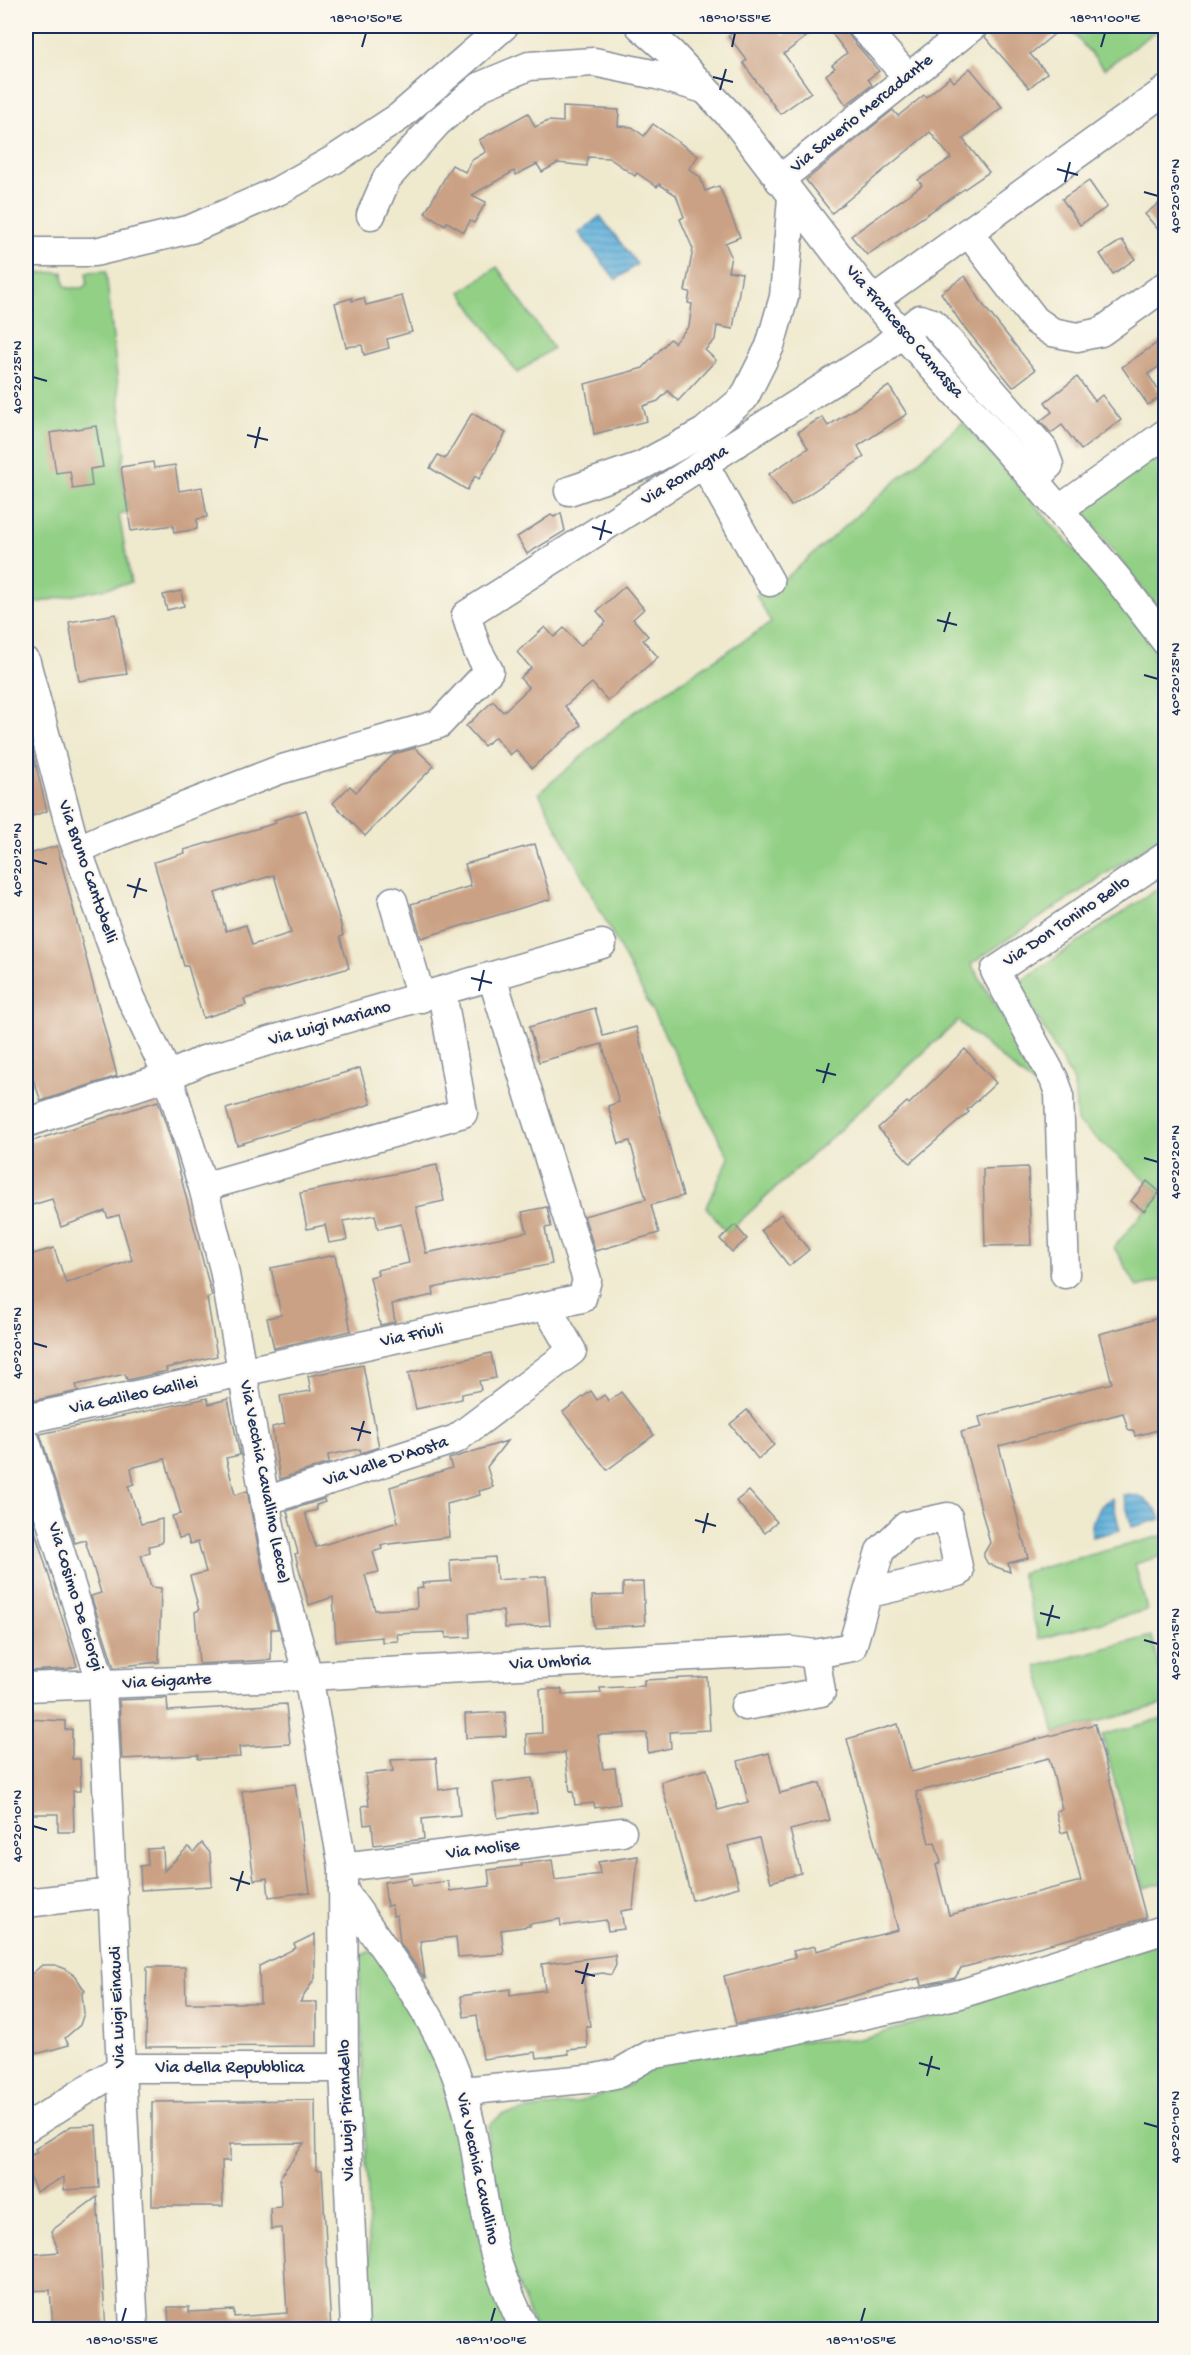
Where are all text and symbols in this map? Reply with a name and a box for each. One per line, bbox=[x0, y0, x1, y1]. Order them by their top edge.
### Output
text: 18°10'50"E bbox=[329, 10, 402, 28]
text: 18°10'55"E bbox=[699, 10, 771, 28]
text: 18°11'00"E bbox=[1069, 10, 1140, 28]
street label: Via Saverio Mercadante bbox=[786, 50, 938, 179]
text: 40°20'30"N bbox=[1167, 159, 1185, 233]
street label: Via Francesco Camassa bbox=[840, 260, 968, 404]
text: 40°20'25"N bbox=[9, 340, 27, 414]
street label: Via Romagna bbox=[637, 440, 733, 512]
text: 40°20'25"N bbox=[1167, 642, 1185, 716]
street label: Via Bruno Cantobelli bbox=[52, 797, 121, 946]
text: 40°20'20"N bbox=[9, 823, 27, 897]
street label: Via Don Tonino Bello bbox=[999, 872, 1135, 973]
street label: Via Luigi Mariano bbox=[266, 997, 394, 1052]
text: 40°20'20"N bbox=[1167, 1125, 1185, 1199]
text: 40°20'15"N bbox=[9, 1307, 27, 1379]
street label: Via Friuli bbox=[378, 1319, 446, 1353]
street label: Via Galileo Galilei bbox=[67, 1372, 200, 1420]
street label: Via Vecchia Cavallino (Lecce) bbox=[234, 1378, 294, 1586]
street label: Via Valle D'Aosta bbox=[320, 1432, 452, 1492]
street label: Via Cosimo De Giorgi bbox=[42, 1519, 108, 1674]
text: 40°20'15"N bbox=[1167, 1608, 1185, 1680]
street label: Via Umbria bbox=[508, 1650, 592, 1676]
street label: Via Gigante bbox=[121, 1669, 213, 1695]
text: 40°20'10"N bbox=[9, 1789, 27, 1862]
street label: Via Molise bbox=[444, 1835, 522, 1865]
street label: Via Luigi Einaudi bbox=[105, 1946, 131, 2069]
street label: Via Luigi Pirandello bbox=[334, 2039, 360, 2182]
street label: Via della Repubblica bbox=[154, 2058, 306, 2079]
street label: Via Vecchia Cavallino bbox=[450, 2090, 503, 2247]
text: 40°20'10"N bbox=[1167, 2090, 1185, 2163]
text: 18°10'55"E bbox=[86, 2332, 158, 2350]
text: 18°11'00"E bbox=[455, 2332, 526, 2350]
text: 18°11'05"E bbox=[826, 2332, 896, 2350]

